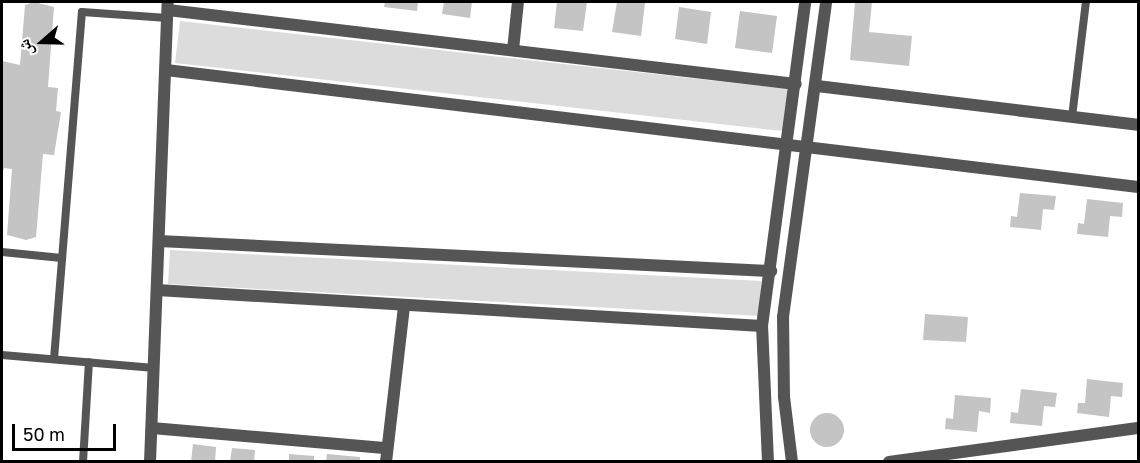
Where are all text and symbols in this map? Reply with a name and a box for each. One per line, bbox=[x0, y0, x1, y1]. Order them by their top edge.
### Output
north arrow bbox=[12, 12, 72, 72]
text: ش bbox=[13, 37, 37, 60]
scale bar bbox=[15, 412, 118, 450]
text: 50 m bbox=[23, 423, 65, 445]

